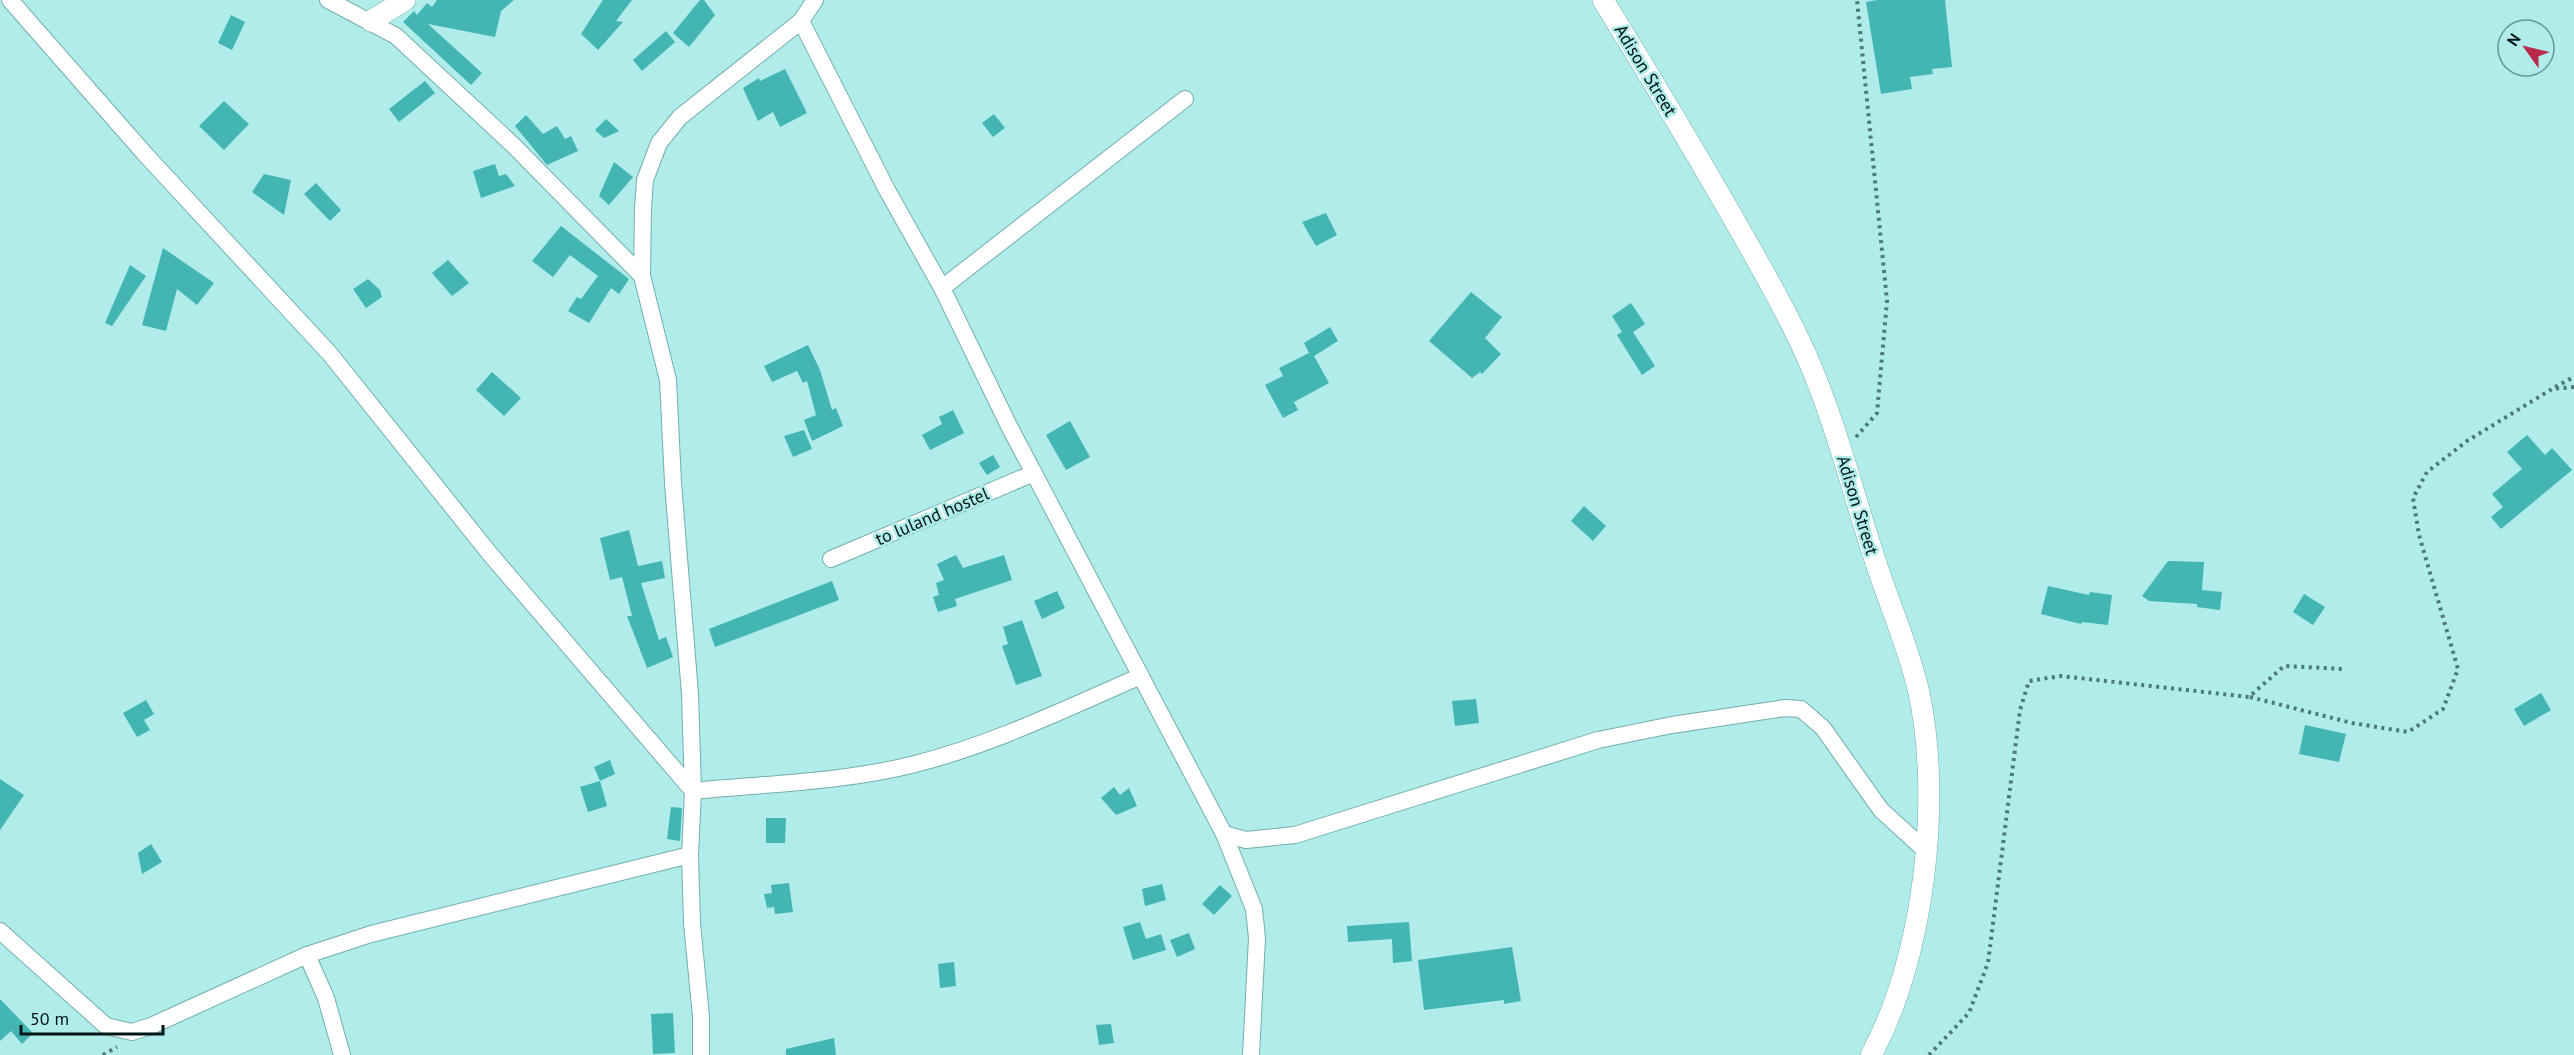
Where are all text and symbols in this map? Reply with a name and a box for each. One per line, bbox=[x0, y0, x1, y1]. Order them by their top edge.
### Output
north arrow bbox=[2496, 18, 2556, 78]
street label: Adison Street bbox=[1610, 20, 1682, 120]
text: N bbox=[2502, 30, 2525, 50]
street label: Adison Street bbox=[1832, 452, 1884, 558]
street label: to luland hostel bbox=[872, 481, 993, 550]
scale bar bbox=[21, 998, 164, 1036]
text: 50 m bbox=[30, 1007, 69, 1030]

